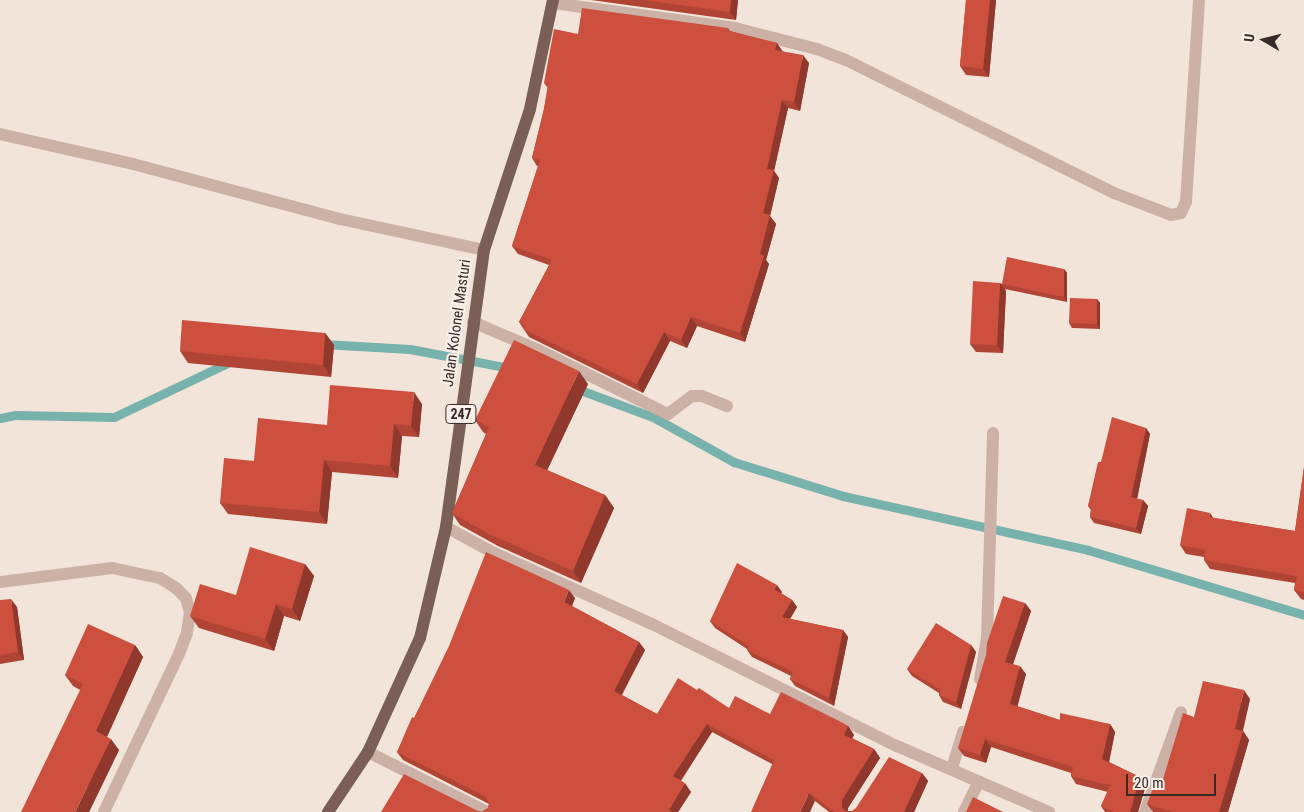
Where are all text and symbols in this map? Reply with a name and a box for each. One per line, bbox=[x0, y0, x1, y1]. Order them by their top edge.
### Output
north arrow bbox=[1239, 15, 1289, 65]
text: U bbox=[1241, 33, 1258, 43]
street label: Jalan Kolonel Masturi bbox=[439, 258, 475, 388]
road number: 247 bbox=[445, 402, 477, 426]
scale bar bbox=[1129, 764, 1219, 796]
text: 20 m bbox=[1134, 774, 1164, 792]

